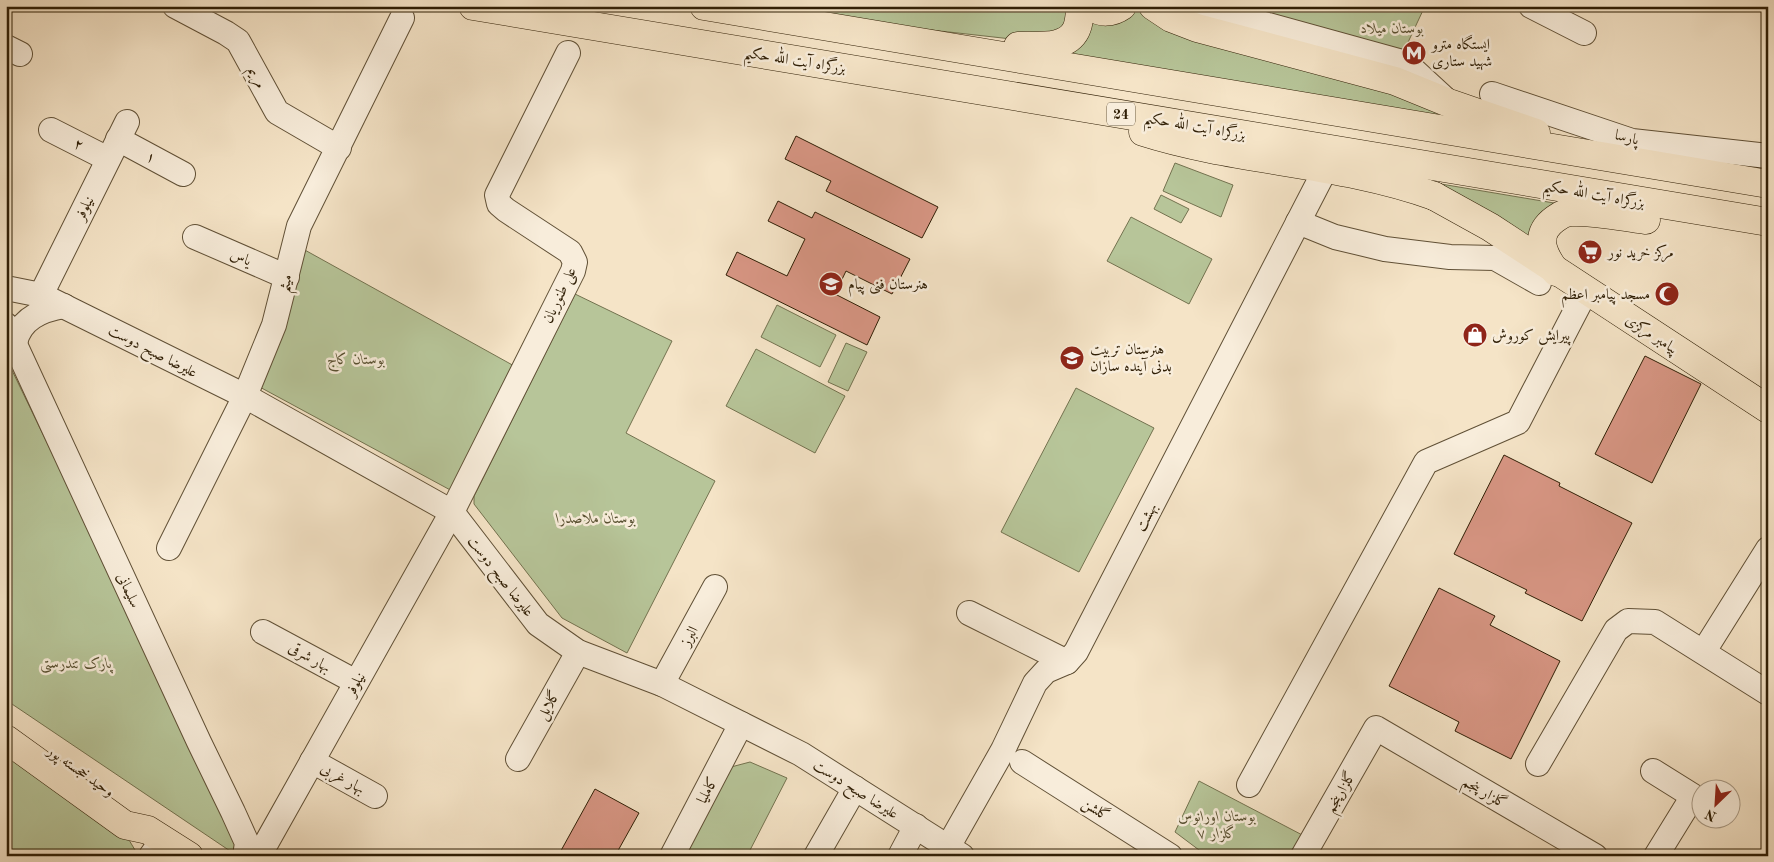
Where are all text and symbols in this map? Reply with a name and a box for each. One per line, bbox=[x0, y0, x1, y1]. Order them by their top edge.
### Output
park label: بوستان میلاد bbox=[1360, 22, 1424, 37]
place label: ایستگاه مترو شهید ستاری bbox=[1430, 34, 1492, 71]
street label: بزرگراه آیت الله حکیم bbox=[742, 40, 848, 83]
metro station icon: ایستگاه مترو شهید ستاری bbox=[1401, 40, 1427, 66]
street label: مریم bbox=[240, 64, 268, 93]
road number: 24 bbox=[1107, 102, 1135, 126]
street label: بزرگراه آیت الله حکیم bbox=[1142, 105, 1248, 150]
street label: پارسا bbox=[1613, 128, 1641, 151]
street label: ۲ bbox=[71, 137, 86, 154]
street label: ۱ bbox=[143, 150, 158, 167]
street label: بزرگراه آیت الله حکیم bbox=[1541, 173, 1647, 218]
street label: نیلوفر bbox=[72, 194, 98, 225]
supermarket icon: مرکز خرید نور bbox=[1577, 239, 1603, 265]
place label: مرکز خرید نور bbox=[1606, 244, 1674, 263]
street label: یاس bbox=[228, 247, 254, 270]
street label: علی طنوریان bbox=[541, 265, 582, 327]
school or university icon: هنرستان فنی پیام bbox=[818, 271, 844, 297]
street label: میثم bbox=[277, 273, 302, 295]
place label: هنرستان فنی پیام bbox=[848, 278, 928, 297]
mosque icon: مسجد پیامبر اعظم bbox=[1654, 281, 1680, 307]
place label: مسجد پیامبر اعظم bbox=[1561, 288, 1650, 308]
street label: پیامبر مرکزی bbox=[1621, 311, 1681, 359]
shop icon: پیرایش کوروش bbox=[1462, 322, 1488, 348]
street label: علیرضا صبح دوست bbox=[103, 324, 199, 386]
place label: پیرایش کوروش bbox=[1492, 328, 1571, 346]
place label: هنرستان تربیت بدنی آینده سازان bbox=[1090, 343, 1172, 376]
school or university icon: هنرستان تربیت بدنی آینده سازان bbox=[1059, 345, 1085, 371]
park label: بوستان کاج bbox=[327, 352, 385, 372]
street label: بهشت bbox=[1134, 501, 1162, 535]
park label: بوستان ملاصدرا bbox=[555, 512, 636, 527]
street label: علیرضا صبح دوست bbox=[460, 534, 536, 623]
street label: سلیمانی bbox=[113, 571, 142, 610]
street label: البرز bbox=[678, 624, 702, 651]
street label: بهار شرقی bbox=[285, 640, 333, 677]
park label: پارک تندرستی bbox=[40, 656, 113, 674]
street label: نیلوفر bbox=[343, 670, 370, 701]
street label: گلایل bbox=[533, 687, 565, 724]
street label: وحید خجسته پور bbox=[41, 743, 116, 802]
street label: علیرضا صبح دوست bbox=[807, 758, 901, 827]
street label: بهار غربی bbox=[317, 761, 367, 799]
street label: گلزارپنجم bbox=[1321, 768, 1363, 819]
street label: گلزار پنجم bbox=[1457, 772, 1510, 816]
street label: کاملیا bbox=[694, 775, 721, 806]
north arrow bbox=[1692, 780, 1742, 830]
street label: گلشن bbox=[1078, 794, 1113, 825]
text: N bbox=[1703, 806, 1719, 823]
park label: بوستان اورانوس گلزار ۷ bbox=[1178, 810, 1256, 843]

